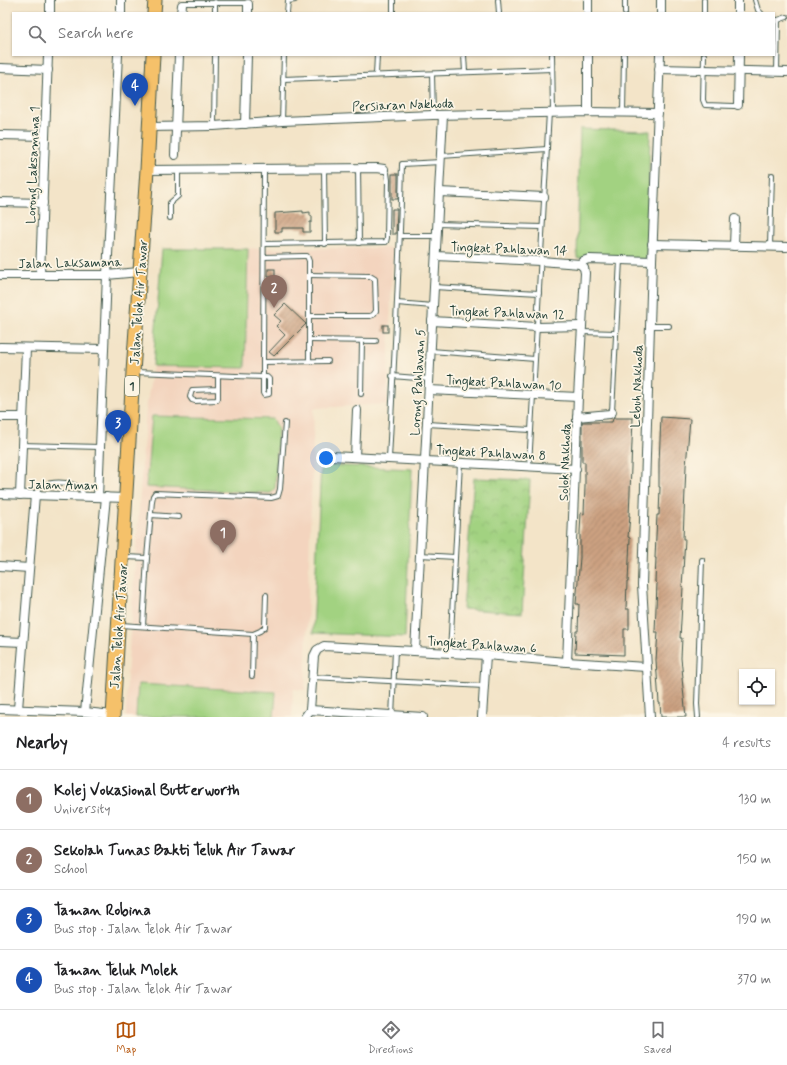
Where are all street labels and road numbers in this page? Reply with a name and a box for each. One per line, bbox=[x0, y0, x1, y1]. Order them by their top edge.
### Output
street label: Persiaran Nakhoda bbox=[352, 95, 455, 116]
street label: Lorong Laksamana 1 bbox=[23, 106, 46, 224]
street label: Jalan Telok Air Tawar bbox=[127, 238, 152, 365]
street label: Tingkat Pahlawan 14 bbox=[450, 239, 568, 261]
street label: Jalan Laksamana bbox=[18, 254, 122, 273]
street label: Tingkat Pahlawan 12 bbox=[449, 303, 565, 325]
street label: Lorong Pahlawan 5 bbox=[407, 328, 432, 436]
street label: Lebuh Nakhoda bbox=[628, 344, 647, 428]
street label: Tingkat Pahlawan 10 bbox=[445, 372, 562, 396]
road number: 1 bbox=[125, 376, 139, 396]
street label: Solok Nakhoda bbox=[556, 422, 575, 501]
street label: Tingkat Pahlawan 8 bbox=[435, 442, 546, 466]
street label: Jalan Aman bbox=[28, 476, 98, 495]
street label: Jalan Telok Air Tawar bbox=[107, 562, 132, 689]
street label: Tingkat Pahlawan 6 bbox=[427, 633, 537, 659]

